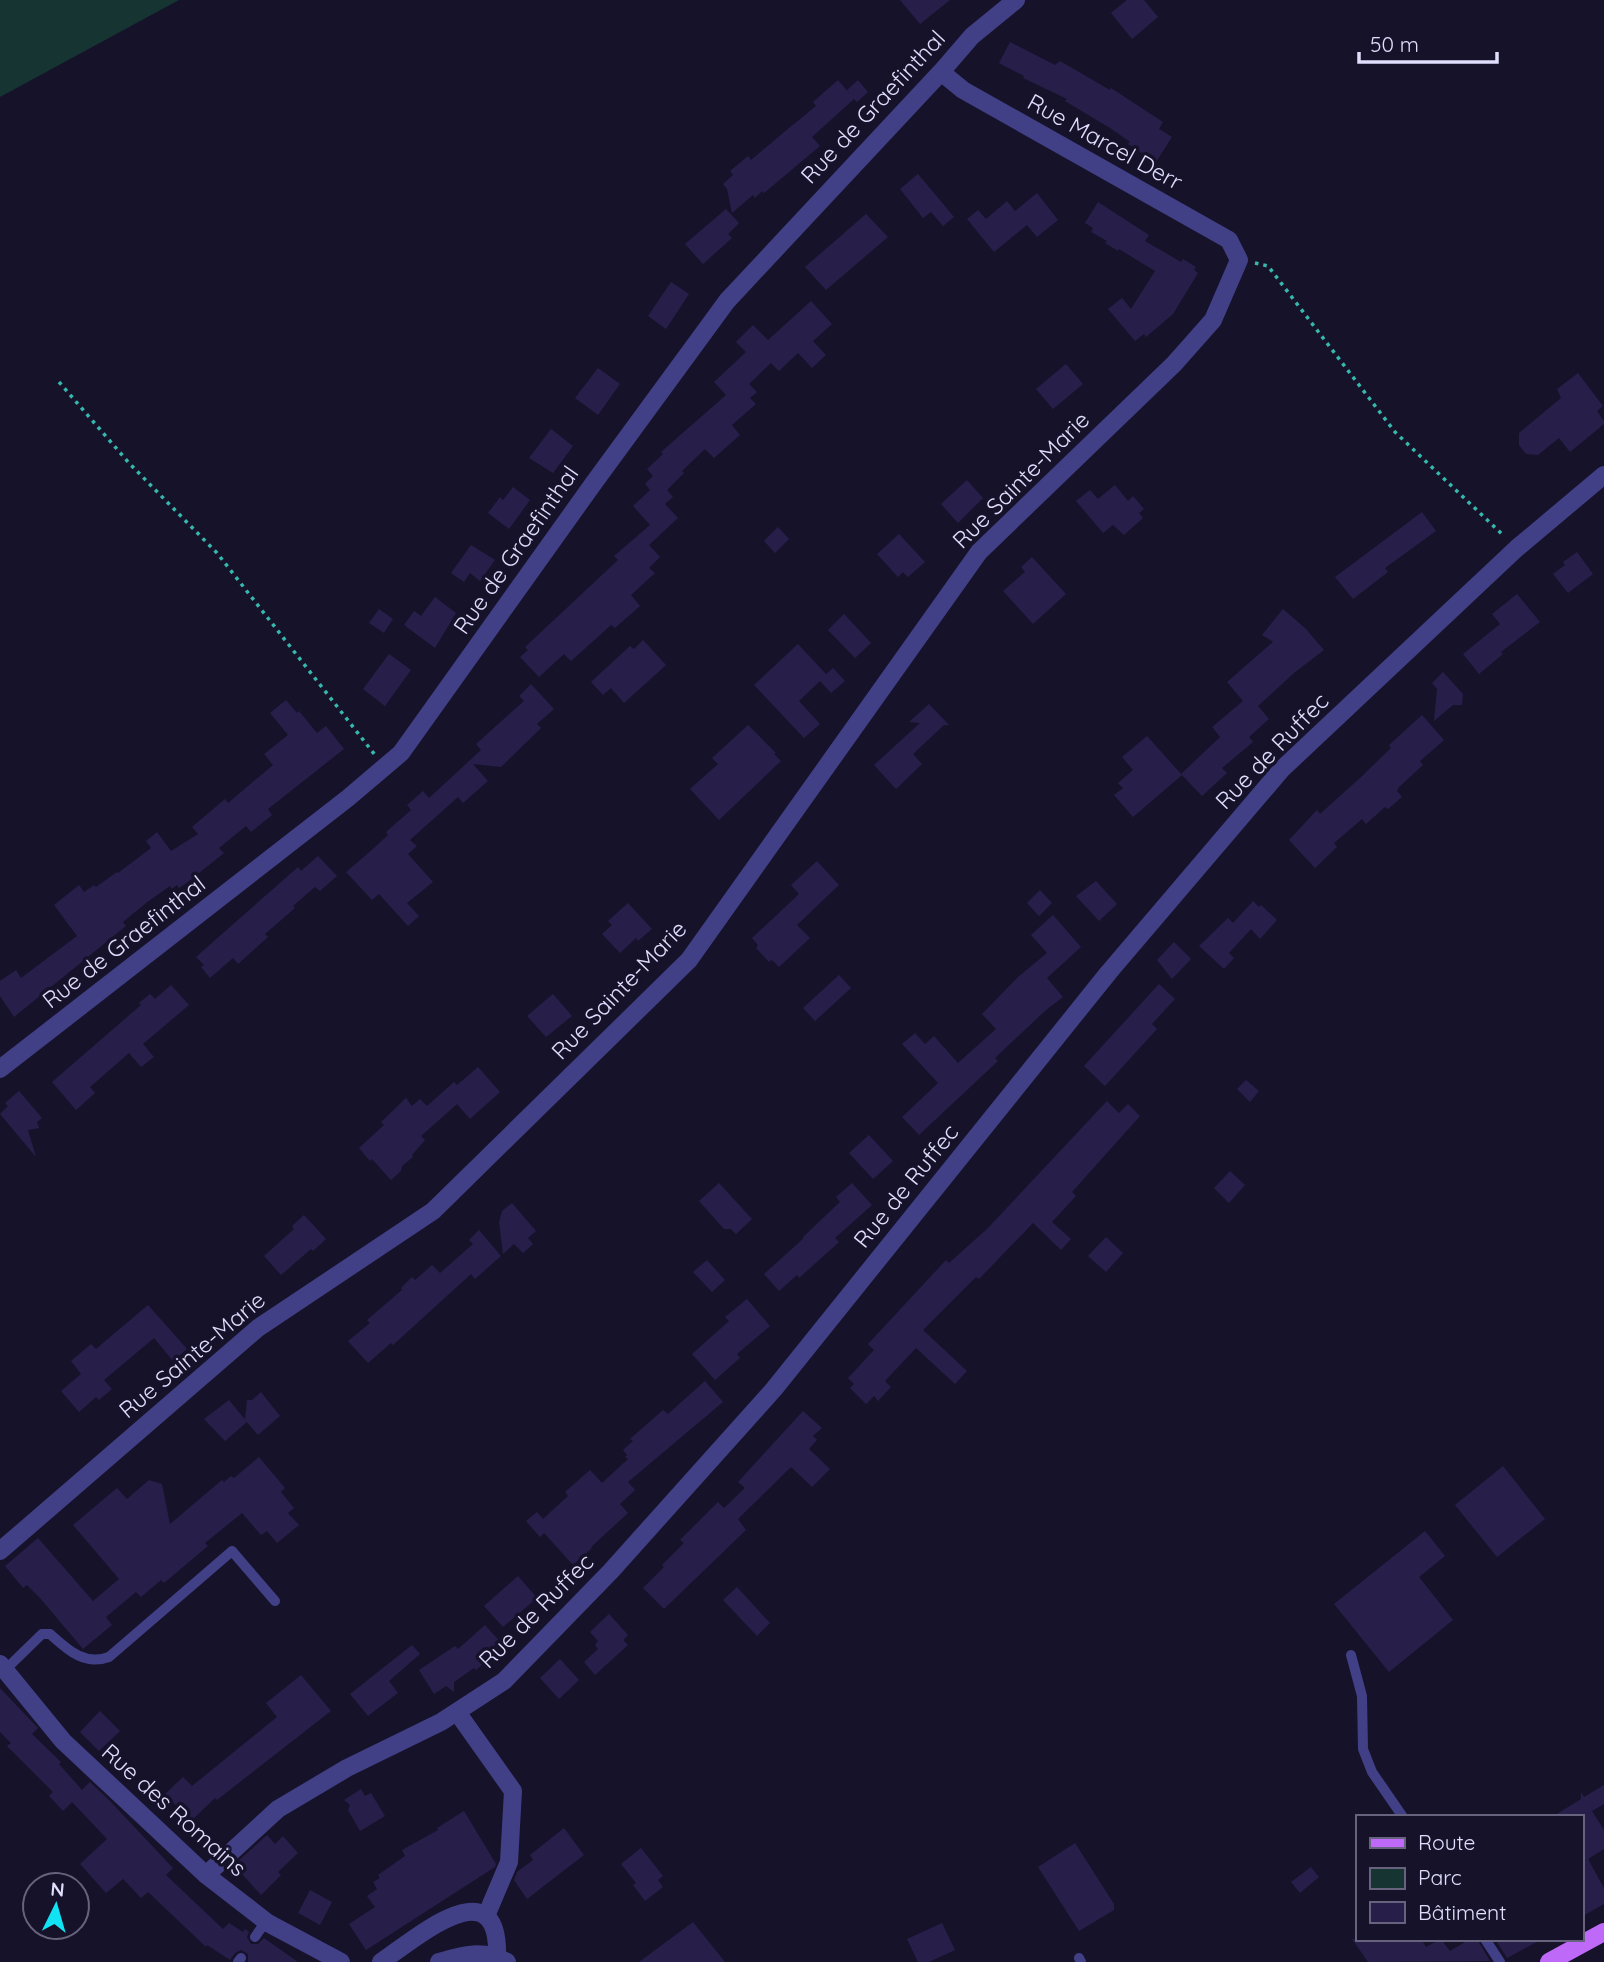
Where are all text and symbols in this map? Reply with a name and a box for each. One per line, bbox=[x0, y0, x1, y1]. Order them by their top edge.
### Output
scale bar bbox=[1359, 21, 1497, 65]
street label: Rue de Graefinthal bbox=[794, 24, 951, 189]
text: 50 m bbox=[1370, 31, 1419, 57]
street label: Rue Marcel Derr bbox=[1023, 87, 1188, 196]
street label: Rue Sainte-Marie bbox=[946, 405, 1095, 554]
street label: Rue de Graefinthal bbox=[447, 460, 584, 639]
street label: Rue de Ruffec bbox=[1209, 686, 1334, 815]
street label: Rue de Graefinthal bbox=[36, 869, 211, 1014]
street label: Rue Sainte-Marie bbox=[545, 914, 692, 1065]
street label: Rue de Ruffec bbox=[847, 1118, 964, 1253]
street label: Rue Sainte-Marie bbox=[113, 1285, 271, 1424]
street label: Rue de Ruffec bbox=[472, 1547, 599, 1674]
street label: Rue des Romains bbox=[96, 1737, 253, 1882]
legend bbox=[1356, 1815, 1583, 1941]
text: Route bbox=[1418, 1829, 1475, 1855]
text: Parc bbox=[1418, 1864, 1462, 1890]
north arrow bbox=[21, 1871, 91, 1941]
text: N bbox=[49, 1877, 65, 1902]
text: Bâtiment bbox=[1418, 1899, 1506, 1925]

